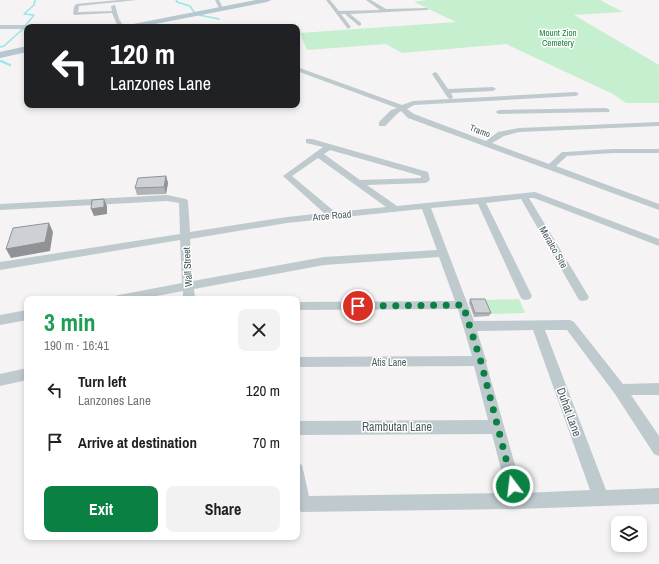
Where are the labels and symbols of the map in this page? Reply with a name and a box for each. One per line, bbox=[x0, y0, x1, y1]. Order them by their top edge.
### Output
park label: Mount Zion Cemetery bbox=[539, 27, 577, 49]
street label: Tramo bbox=[468, 122, 492, 140]
street label: Arce Road bbox=[311, 207, 352, 224]
street label: Meralco Site bbox=[536, 224, 571, 271]
street label: Wall Street bbox=[180, 246, 195, 287]
pin bbox=[341, 289, 375, 323]
street label: Atis Lane bbox=[371, 356, 407, 369]
street label: Duhat Lane bbox=[553, 385, 585, 439]
street label: Rambutan Lane bbox=[362, 419, 432, 435]
position arrow bbox=[492, 465, 534, 507]

